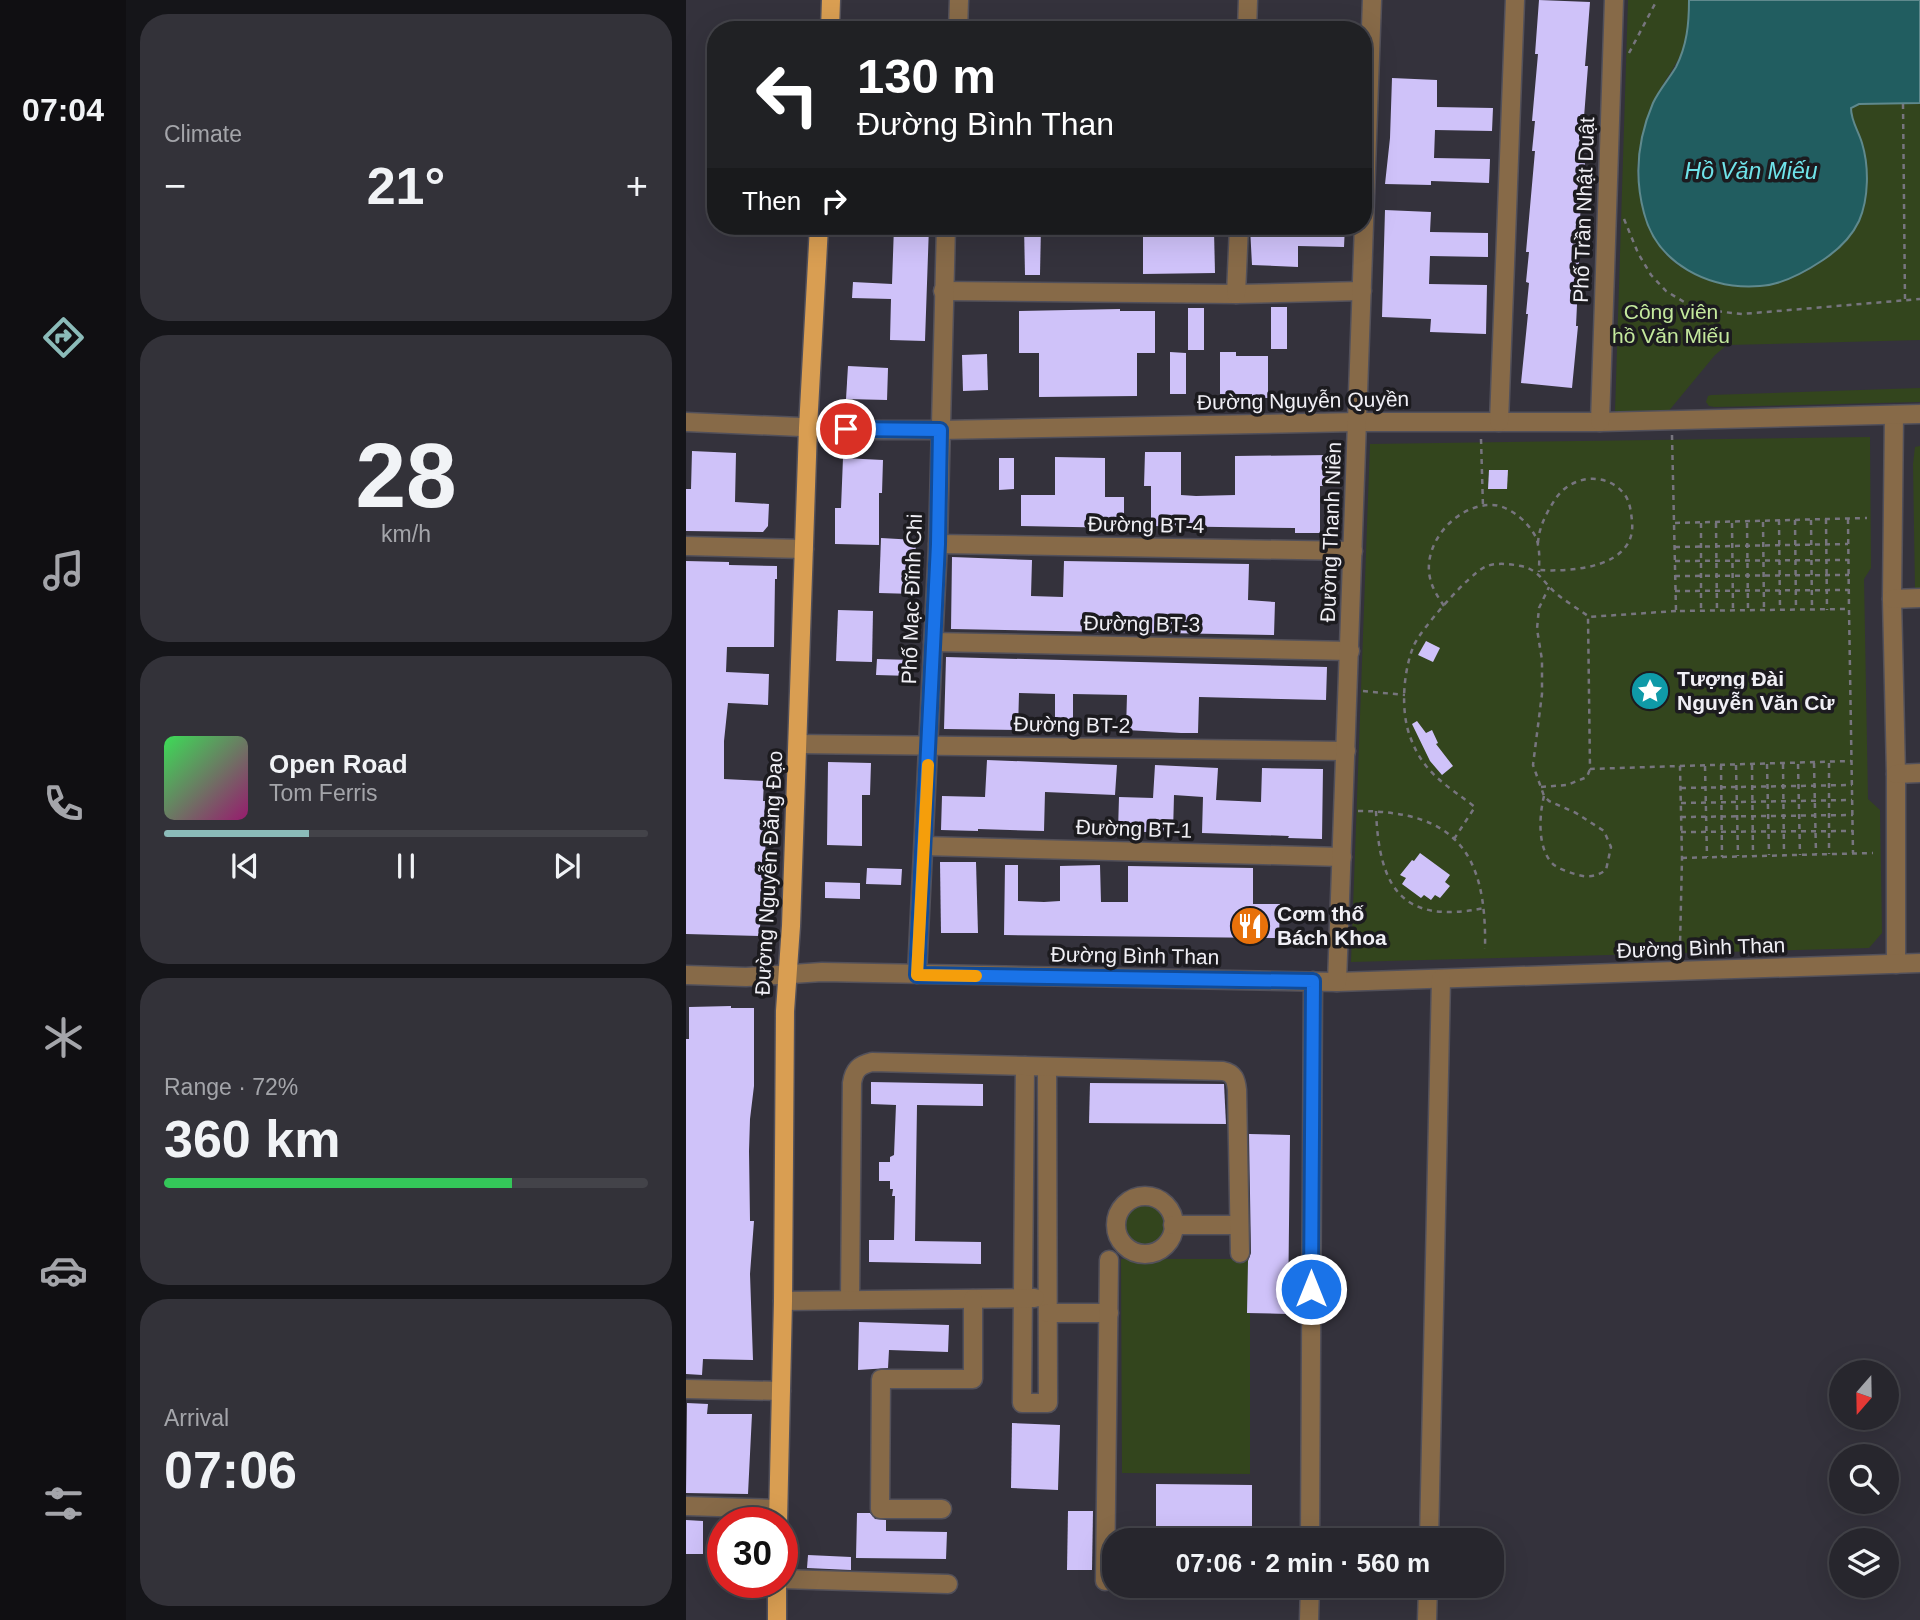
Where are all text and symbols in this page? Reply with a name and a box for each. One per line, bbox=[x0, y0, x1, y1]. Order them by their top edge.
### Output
icon: left bbox=[742, 49, 833, 140]
text: 130 m bbox=[857, 49, 996, 103]
text: 07:04 bbox=[22, 92, 104, 128]
text: Đường Bình Than bbox=[857, 106, 1114, 142]
street label: Phố Trần Nhật Duật bbox=[1569, 117, 1598, 303]
text: Climate bbox=[164, 121, 242, 147]
text: 21° bbox=[367, 157, 445, 215]
water label: Hồ Văn Miếu bbox=[1685, 158, 1818, 184]
text: − bbox=[164, 165, 186, 207]
text: + bbox=[626, 165, 648, 207]
icon: right bbox=[815, 182, 853, 220]
text: Then bbox=[742, 186, 801, 216]
park label: Công viên hồ Văn Miếu bbox=[1612, 300, 1730, 347]
icon: directions bbox=[39, 313, 88, 362]
street label: Đường Nguyễn Quyền bbox=[1197, 387, 1409, 414]
pin bbox=[816, 399, 876, 459]
icon: arrive bbox=[827, 410, 865, 448]
text: 28 bbox=[355, 425, 457, 526]
street label: Đường Thanh Niên bbox=[1316, 441, 1345, 623]
street label: Đường BT-4 bbox=[1088, 512, 1205, 537]
street label: Phố Mạc Đĩnh Chi bbox=[897, 513, 926, 685]
text: km/h bbox=[381, 521, 431, 547]
icon: music bbox=[39, 546, 88, 595]
street label: Đường BT-3 bbox=[1084, 611, 1200, 636]
place label: Tượng Đài Nguyễn Văn Cừ bbox=[1677, 667, 1835, 714]
place icon: Tượng Đài Nguyễn Văn Cừ bbox=[1629, 670, 1671, 712]
street label: Đường BT-2 bbox=[1014, 712, 1130, 737]
text: Open Road bbox=[269, 749, 408, 779]
street label: Đường Nguyễn Đăng Đạo bbox=[751, 750, 786, 996]
icon: phone bbox=[39, 779, 88, 828]
text: Tom Ferris bbox=[269, 780, 378, 806]
street label: Đường BT-1 bbox=[1075, 815, 1193, 842]
icon: previous bbox=[226, 847, 264, 885]
icon: pause bbox=[387, 847, 425, 885]
icon: next bbox=[548, 847, 586, 885]
place label: Cơm thố Bách Khoa bbox=[1277, 902, 1387, 949]
restaurant icon: Cơm thố Bách Khoa bbox=[1229, 905, 1271, 947]
street label: Đường Bình Than bbox=[1616, 933, 1786, 962]
street label: Đường Bình Than bbox=[1050, 943, 1220, 968]
icon: climate bbox=[39, 1013, 88, 1062]
text: Range · 72% bbox=[164, 1074, 298, 1100]
text: 360 km bbox=[164, 1110, 340, 1168]
icon: car bbox=[39, 1246, 88, 1295]
position arrow bbox=[1274, 1252, 1348, 1326]
north arrow bbox=[1829, 1360, 1899, 1430]
map controls bbox=[1829, 1360, 1899, 1598]
text: Arrival bbox=[164, 1405, 229, 1431]
text: 07:06 bbox=[164, 1441, 297, 1499]
button: search bbox=[1829, 1444, 1899, 1514]
icon: filters bbox=[39, 1479, 88, 1528]
speed limit sign: 30 bbox=[707, 1507, 798, 1598]
button: layers bbox=[1829, 1528, 1899, 1598]
text: 07:06 · 2 min · 560 m bbox=[1176, 1548, 1430, 1578]

